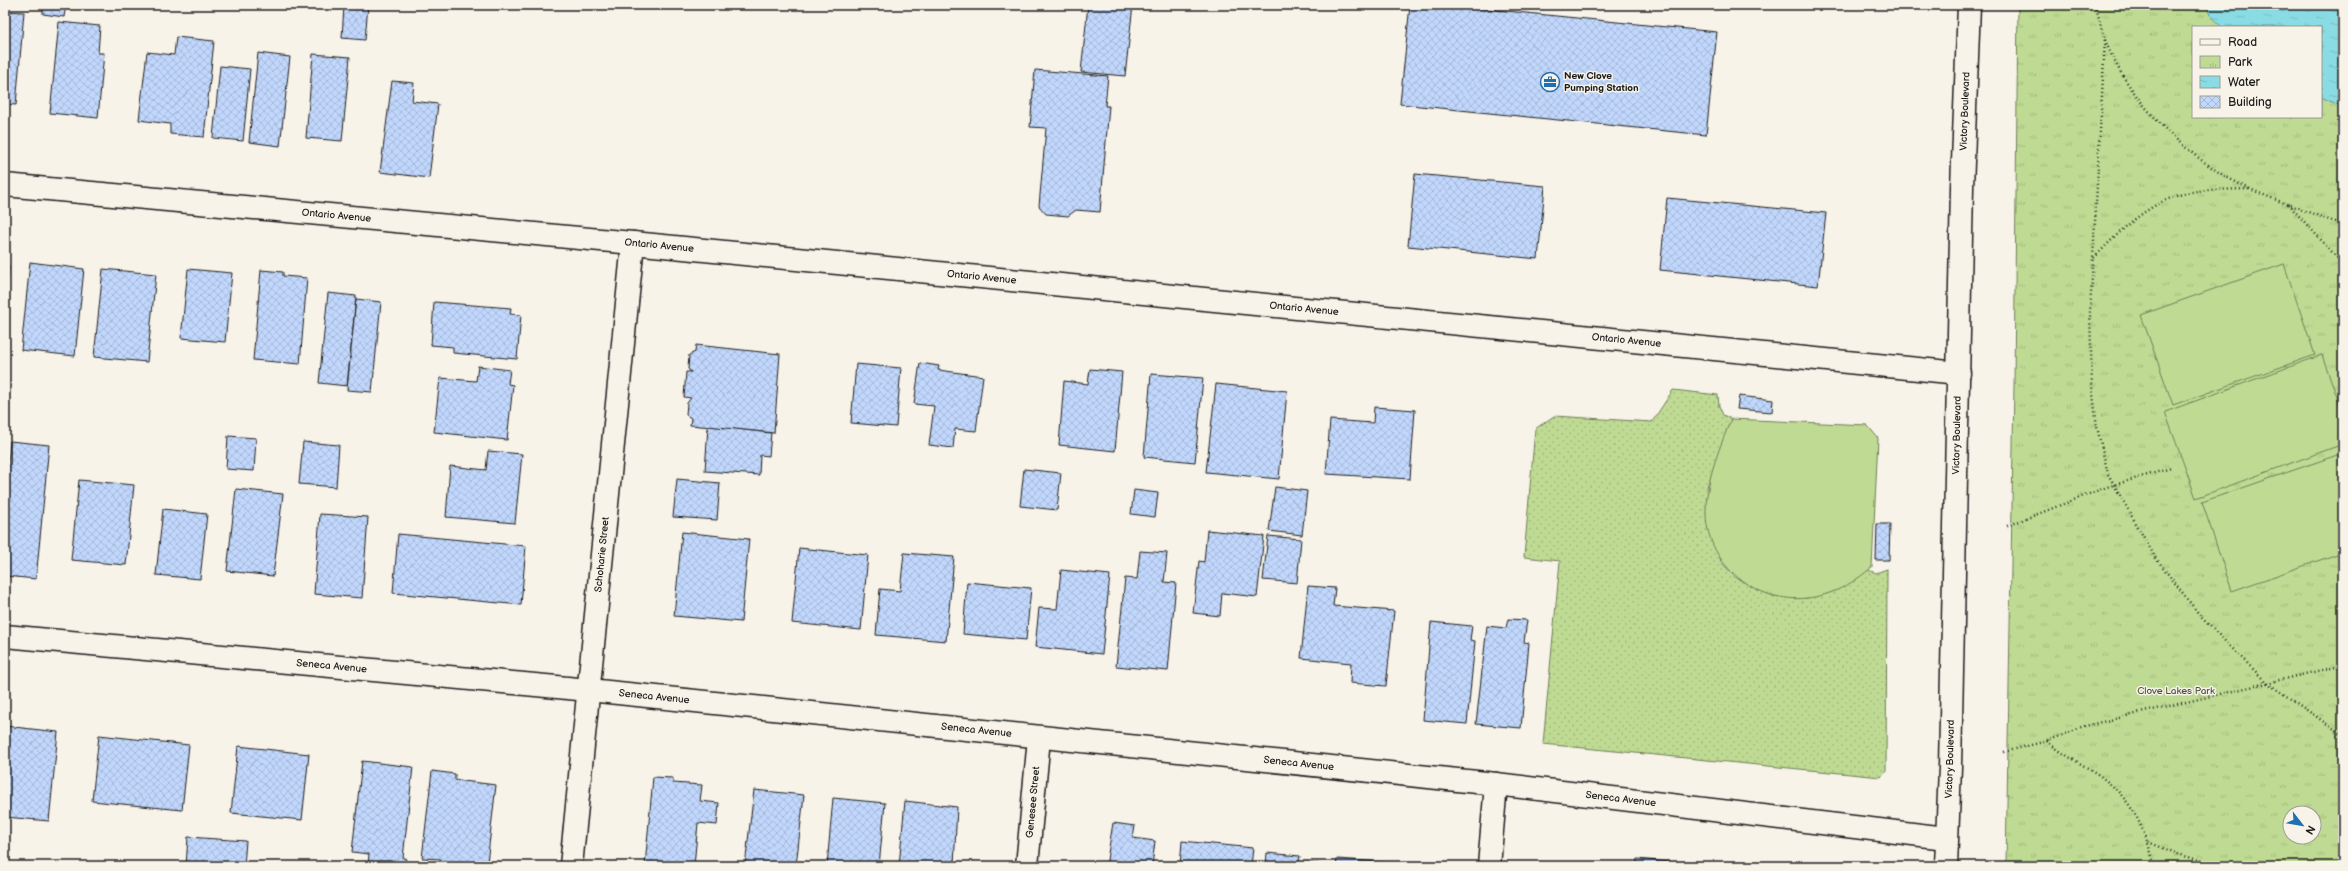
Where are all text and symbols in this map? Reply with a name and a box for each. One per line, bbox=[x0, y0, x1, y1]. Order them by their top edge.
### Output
legend bbox=[2192, 26, 2322, 118]
text: Road bbox=[2228, 35, 2257, 50]
text: Park bbox=[2228, 55, 2252, 70]
place label: New Clove Pumping Station bbox=[1564, 70, 1639, 94]
office icon: New Clove Pumping Station bbox=[1539, 71, 1561, 93]
street label: Victory Boulevard bbox=[1957, 71, 1972, 151]
text: Water bbox=[2228, 75, 2260, 90]
text: Building bbox=[2228, 95, 2272, 110]
street label: Ontario Avenue bbox=[301, 206, 372, 225]
street label: Ontario Avenue bbox=[624, 236, 695, 255]
street label: Ontario Avenue bbox=[946, 268, 1017, 287]
street label: Ontario Avenue bbox=[1269, 299, 1339, 318]
street label: Ontario Avenue bbox=[1591, 331, 1662, 350]
street label: Victory Boulevard bbox=[1950, 395, 1964, 475]
street label: Schoharie Street bbox=[592, 516, 612, 593]
street label: Seneca Avenue bbox=[296, 657, 368, 675]
park label: Clove Lakes Park bbox=[2137, 685, 2215, 697]
street label: Seneca Avenue bbox=[618, 687, 690, 706]
street label: Victory Boulevard bbox=[1943, 719, 1957, 799]
street label: Seneca Avenue bbox=[941, 721, 1012, 740]
street label: Seneca Avenue bbox=[1263, 754, 1335, 773]
street label: Genesee Street bbox=[1024, 766, 1042, 839]
street label: Seneca Avenue bbox=[1585, 789, 1657, 809]
north arrow bbox=[2282, 805, 2322, 845]
text: N bbox=[2302, 823, 2318, 837]

